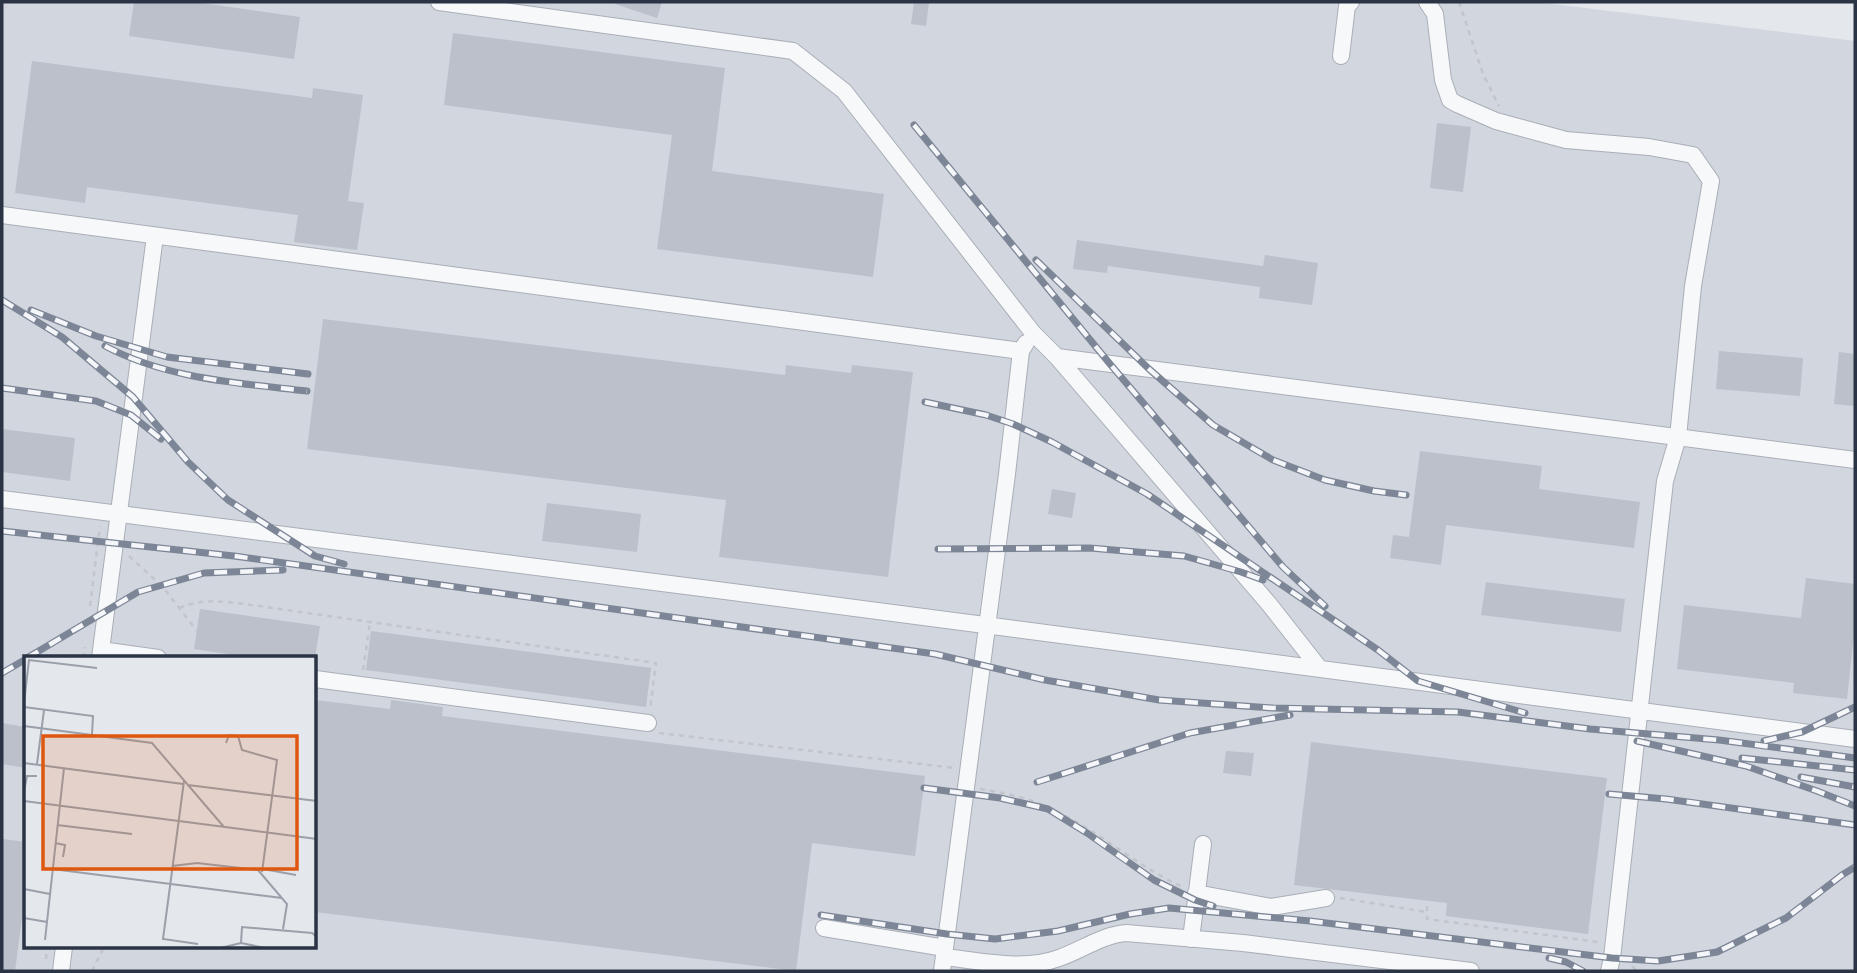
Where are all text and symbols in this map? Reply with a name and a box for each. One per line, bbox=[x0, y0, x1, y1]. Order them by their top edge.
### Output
inset map bbox=[24, 656, 317, 948]

